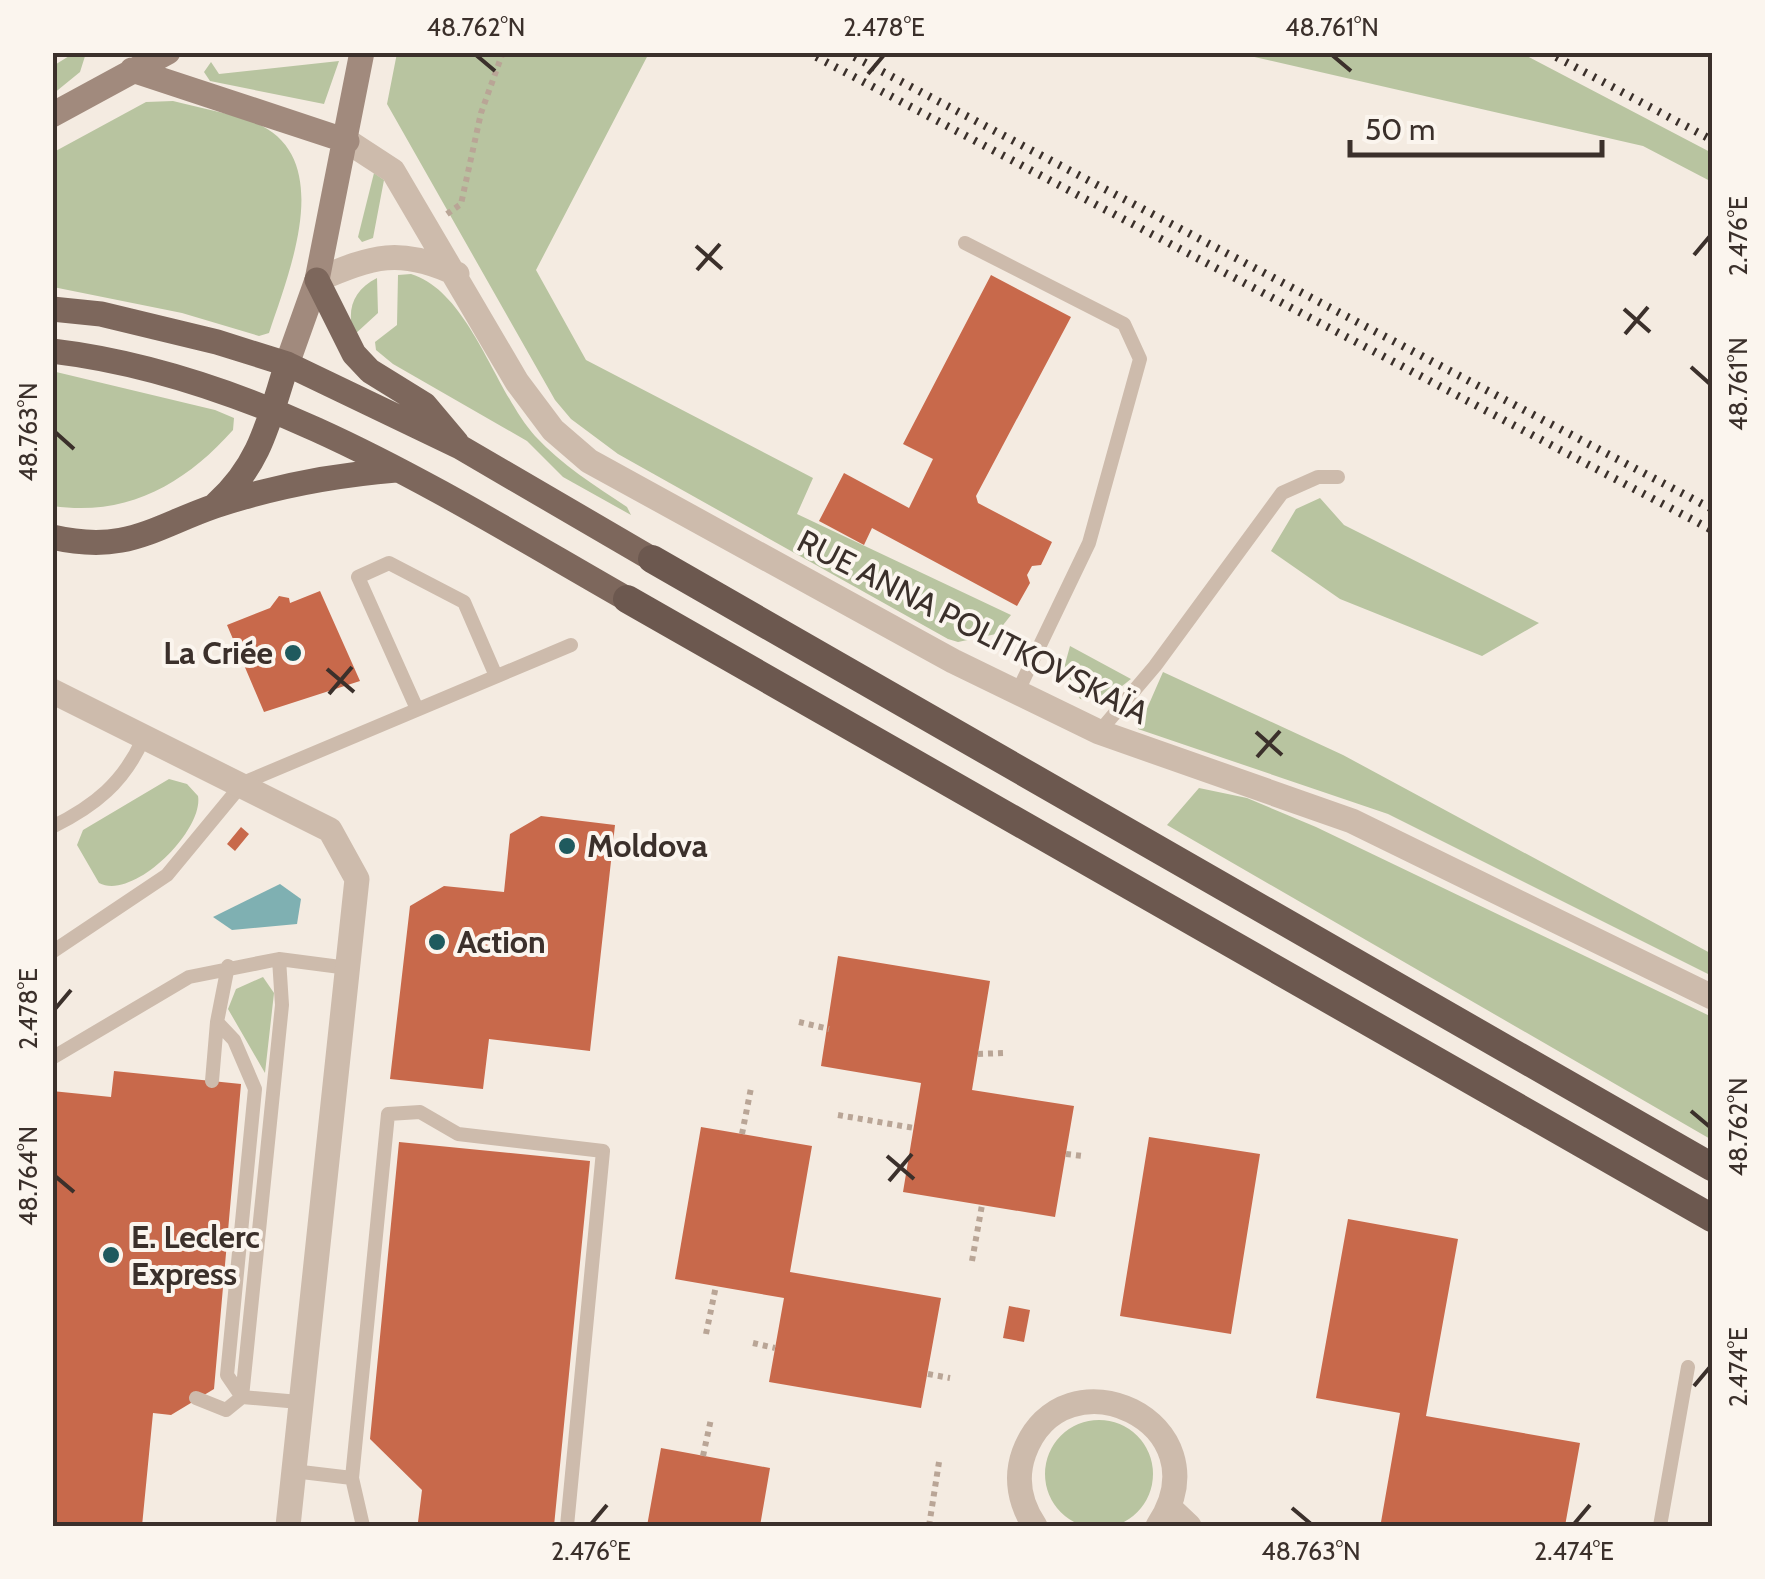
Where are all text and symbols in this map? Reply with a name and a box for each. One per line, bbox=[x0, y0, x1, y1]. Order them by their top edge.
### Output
text: 48.762°N bbox=[427, 12, 525, 42]
text: 2.478°E bbox=[843, 12, 925, 42]
text: 48.761°N bbox=[1285, 12, 1379, 42]
scale bar bbox=[1350, 95, 1602, 157]
text: 50 m bbox=[1365, 111, 1435, 148]
text: 2.476°E bbox=[1723, 196, 1753, 276]
text: 48.761°N bbox=[1723, 337, 1753, 431]
text: 48.763°N bbox=[13, 382, 43, 482]
street label: RUE ANNA POLITKOVSKAÏA bbox=[791, 521, 1155, 732]
place label: La Criée bbox=[163, 633, 273, 672]
marker: La Criée bbox=[282, 642, 304, 664]
place label: Moldova bbox=[587, 826, 708, 865]
marker: Moldova bbox=[556, 835, 578, 857]
place label: Action bbox=[457, 922, 546, 961]
marker: Action bbox=[426, 931, 448, 953]
text: 2.478°E bbox=[13, 968, 43, 1050]
text: 48.762°N bbox=[1723, 1078, 1753, 1176]
text: 48.764°N bbox=[13, 1126, 43, 1226]
place label: E. Leclerc Express bbox=[131, 1217, 260, 1293]
marker: E. Leclerc Express bbox=[100, 1244, 122, 1266]
text: 2.474°E bbox=[1723, 1327, 1753, 1407]
text: 2.476°E bbox=[551, 1536, 631, 1566]
text: 48.763°N bbox=[1261, 1536, 1361, 1566]
text: 2.474°E bbox=[1534, 1536, 1614, 1566]

